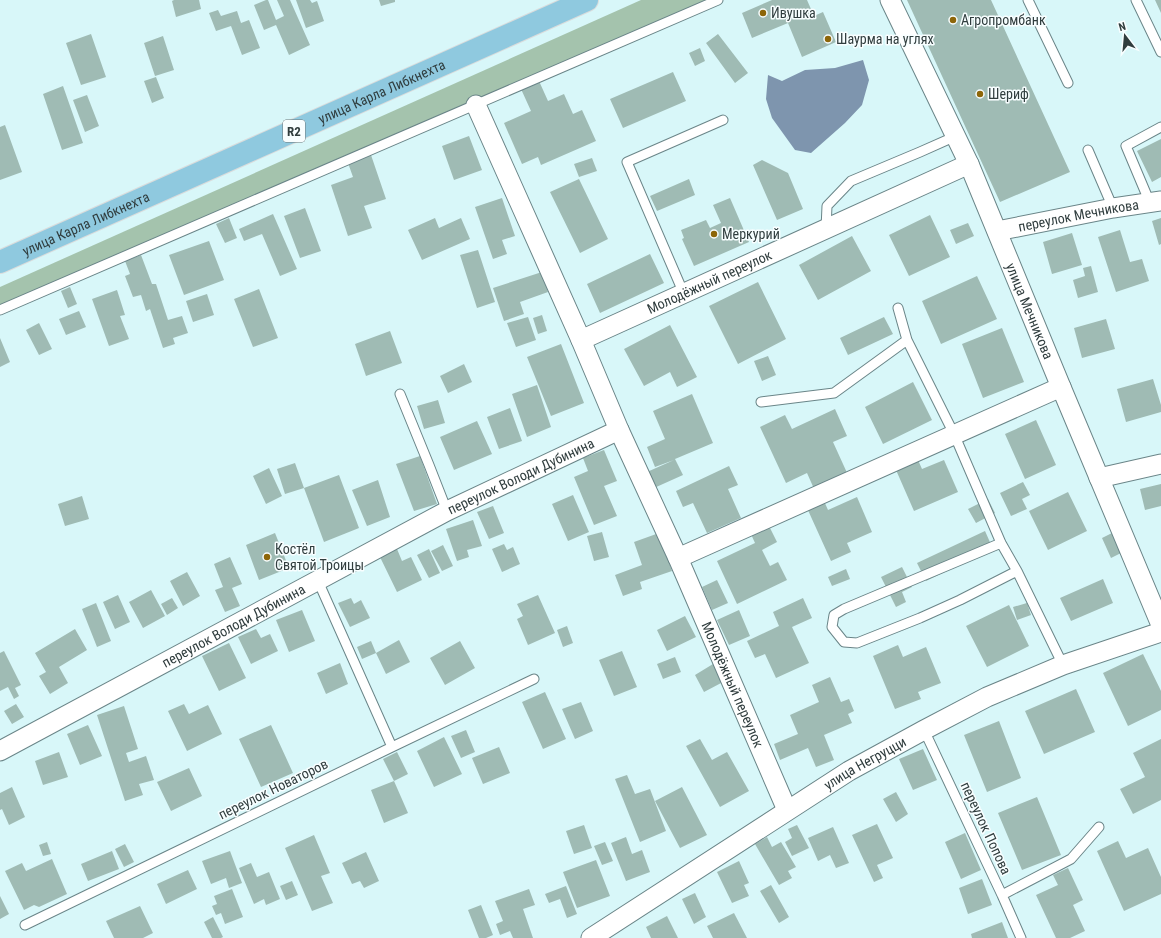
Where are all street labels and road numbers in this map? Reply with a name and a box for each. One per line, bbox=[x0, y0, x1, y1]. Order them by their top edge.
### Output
street label: улица Карла Либкнехта bbox=[316, 56, 448, 127]
road number: R2 bbox=[283, 120, 305, 142]
street label: улица Карла Либкнехта bbox=[20, 188, 152, 259]
street label: переулок Мечникова bbox=[1017, 196, 1140, 235]
street label: Молодёжный переулок bbox=[645, 246, 774, 317]
street label: улица Мечникова bbox=[1003, 260, 1057, 361]
street label: переулок Володи Дубинина bbox=[445, 435, 597, 518]
street label: переулок Володи Дубинина bbox=[159, 581, 308, 671]
street label: Молодёжный переулок bbox=[699, 619, 767, 750]
street label: улица Негруцци bbox=[821, 733, 909, 793]
street label: переулок Новаторов bbox=[216, 756, 330, 822]
street label: переулок Попова bbox=[958, 779, 1014, 877]

